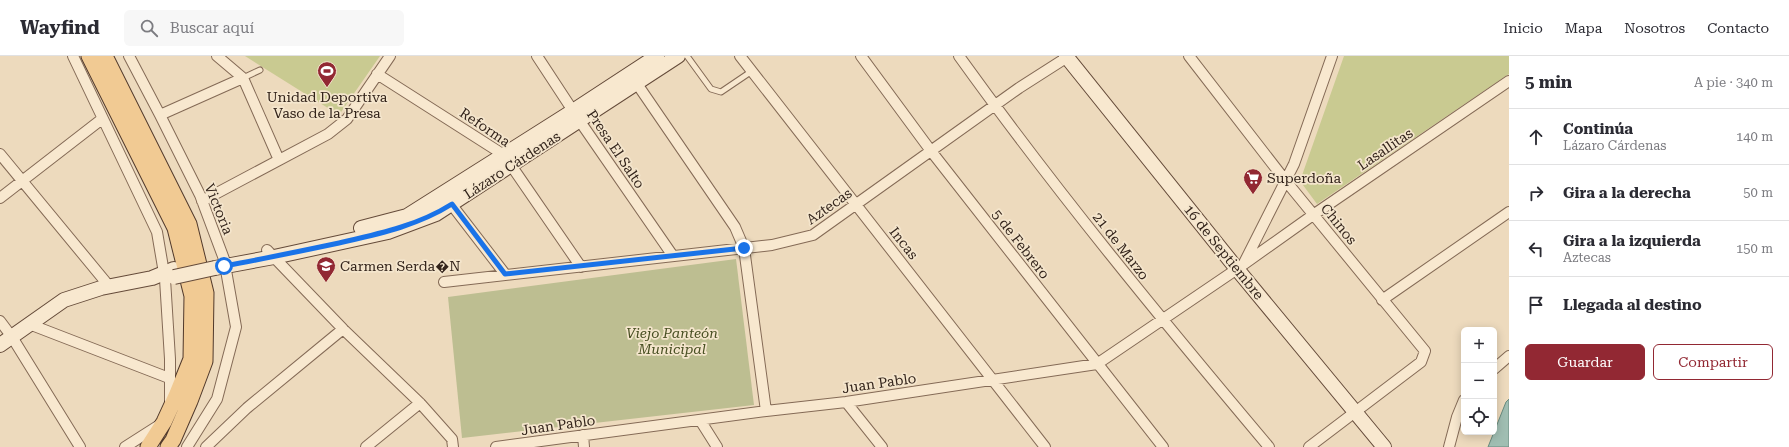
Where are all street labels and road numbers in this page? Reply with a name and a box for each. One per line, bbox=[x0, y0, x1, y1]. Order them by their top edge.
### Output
street label: Reforma bbox=[457, 104, 514, 150]
street label: Presa El Salto bbox=[584, 107, 648, 191]
street label: Lasallitas bbox=[1354, 125, 1416, 173]
street label: Lázaro Cárdenas bbox=[461, 128, 563, 202]
street label: Victoria bbox=[202, 181, 237, 237]
street label: Aztecas bbox=[803, 184, 855, 227]
street label: Chinos bbox=[1318, 200, 1360, 248]
street label: 16 de Septiembre bbox=[1181, 201, 1267, 303]
street label: 5 de Febrero bbox=[989, 206, 1053, 282]
street label: 21 de Marzo bbox=[1090, 209, 1152, 283]
street label: Incas bbox=[887, 224, 922, 263]
street label: Juan Pablo bbox=[841, 370, 917, 396]
street label: Juan Pablo bbox=[520, 412, 596, 438]

